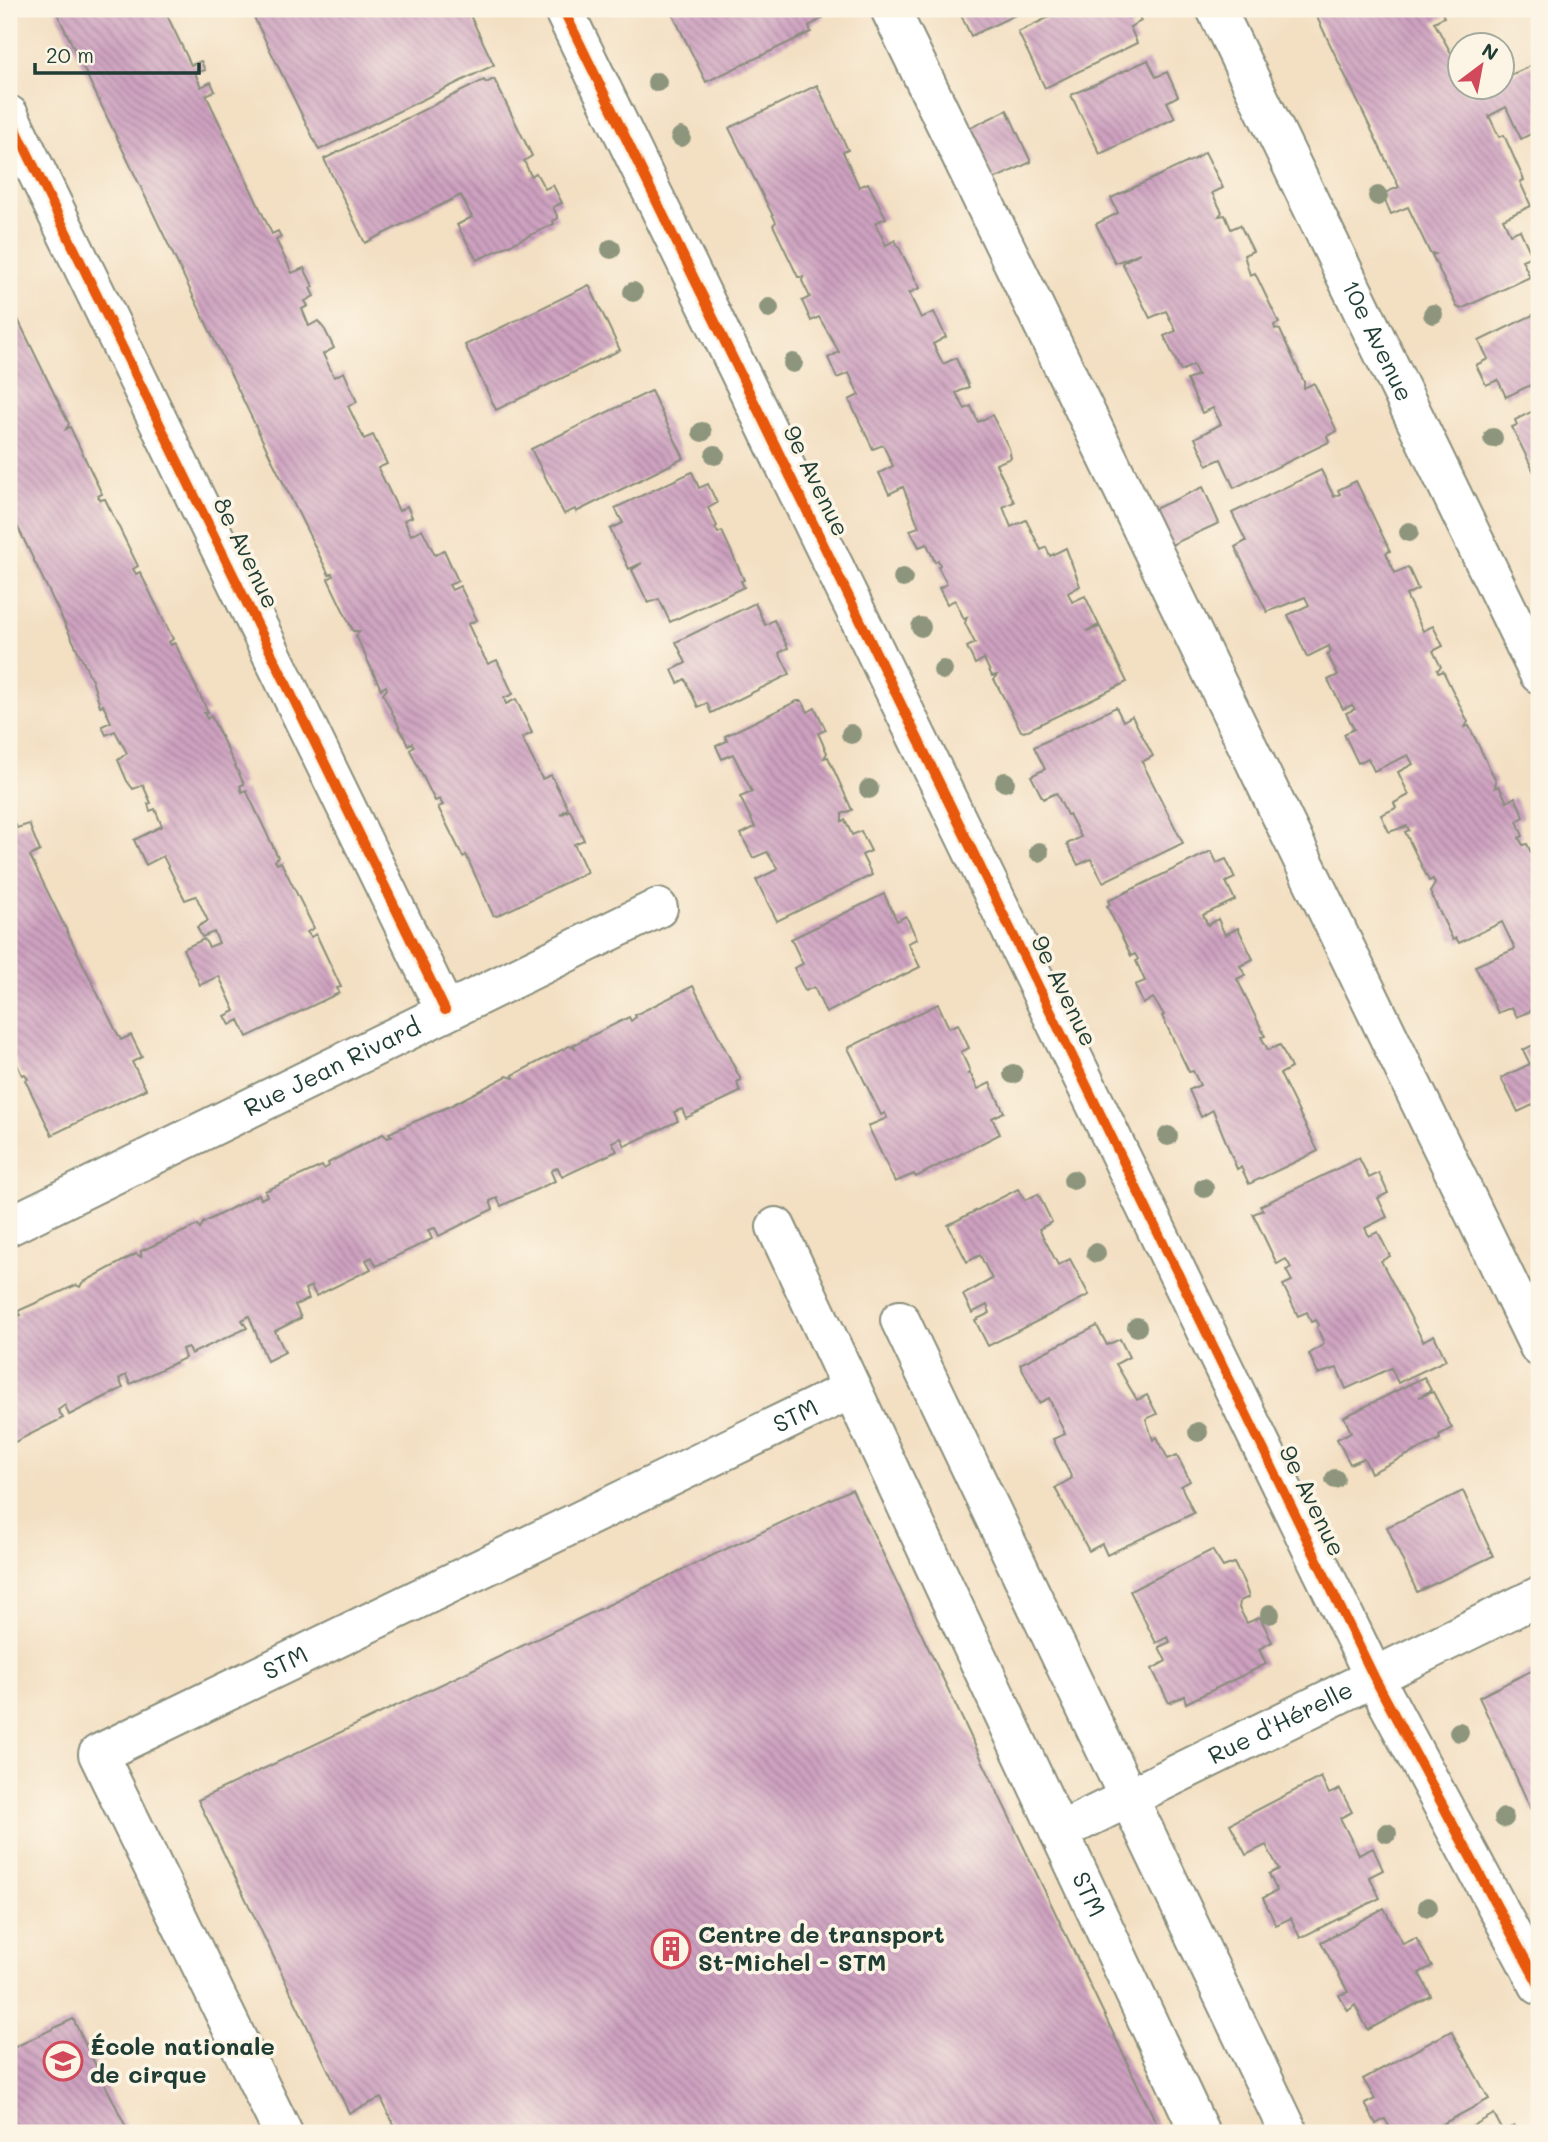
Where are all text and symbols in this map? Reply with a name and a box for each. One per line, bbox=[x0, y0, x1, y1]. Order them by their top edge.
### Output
scale bar bbox=[35, 32, 200, 76]
north arrow bbox=[1446, 32, 1516, 102]
text: N bbox=[1478, 37, 1503, 66]
text: 20 m bbox=[46, 41, 94, 68]
street label: 10e Avenue bbox=[1336, 274, 1421, 406]
street label: 9e Avenue bbox=[777, 420, 858, 541]
street label: 8e Avenue bbox=[207, 492, 288, 613]
street label: 9e Avenue bbox=[1025, 930, 1106, 1051]
street label: Rue Jean Rivard bbox=[238, 1010, 425, 1123]
street label: STM bbox=[768, 1391, 823, 1439]
street label: 9e Avenue bbox=[1273, 1440, 1354, 1561]
street label: STM bbox=[257, 1638, 312, 1686]
street label: Rue d'Hérelle bbox=[1203, 1673, 1357, 1770]
street label: STM bbox=[1066, 1866, 1114, 1921]
place label: Centre de transport St-Michel - STM bbox=[698, 1918, 945, 1977]
building icon: Centre de transport St-Michel - STM bbox=[650, 1928, 692, 1970]
place label: École nationale de cirque bbox=[90, 2030, 275, 2089]
school or university icon: École nationale de cirque bbox=[42, 2040, 84, 2082]

